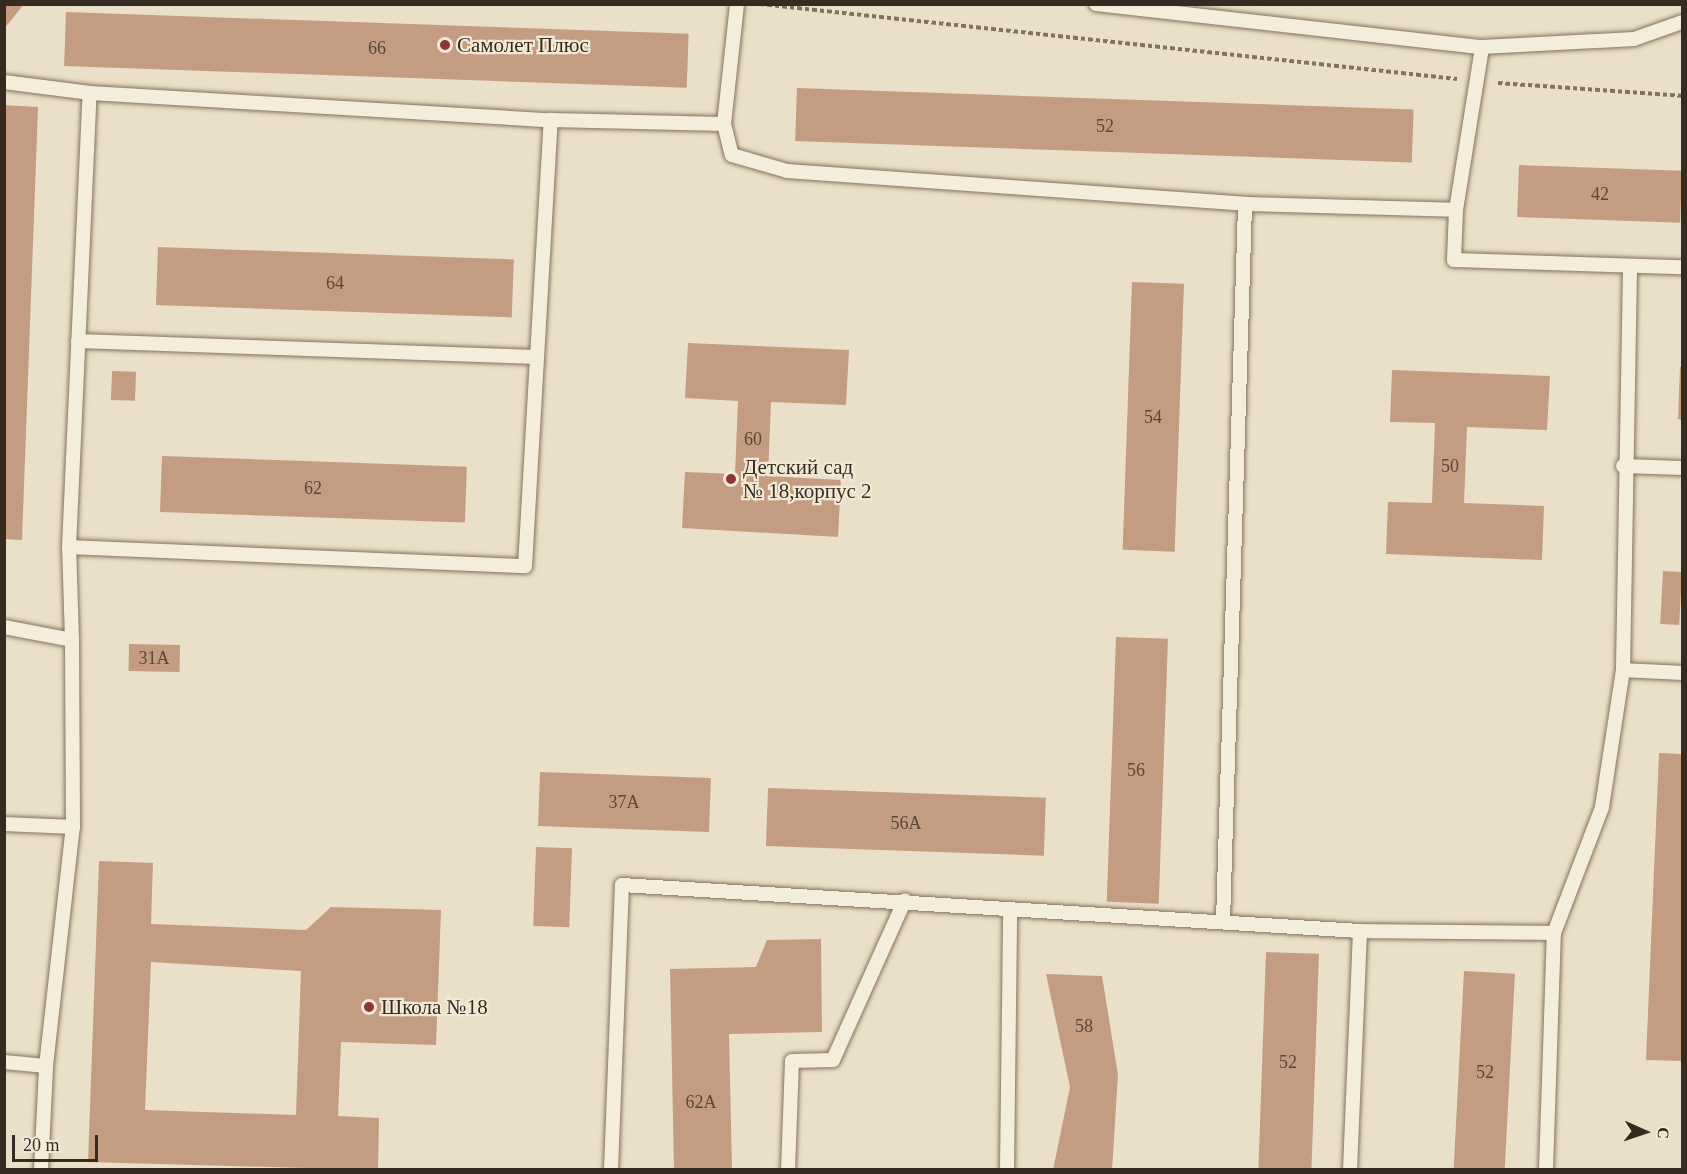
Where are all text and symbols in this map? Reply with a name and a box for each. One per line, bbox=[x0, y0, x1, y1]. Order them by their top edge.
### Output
place label: Самолет Плюс bbox=[457, 32, 589, 58]
house number: 66 bbox=[368, 37, 386, 59]
marker: Самолет Плюс bbox=[438, 38, 452, 52]
house number: 52 bbox=[1096, 115, 1114, 137]
house number: 42 bbox=[1591, 183, 1609, 205]
house number: 64 bbox=[326, 272, 344, 294]
house number: 54 bbox=[1144, 406, 1162, 428]
house number: 60 bbox=[744, 428, 762, 450]
place label: Детский сад № 18,корпус 2 bbox=[743, 454, 871, 504]
house number: 50 bbox=[1441, 455, 1459, 477]
marker: Детский сад № 18,корпус 2 bbox=[724, 472, 738, 486]
house number: 62 bbox=[304, 477, 322, 499]
house number: 31А bbox=[139, 647, 169, 669]
house number: 56 bbox=[1127, 759, 1145, 781]
house number: 37А bbox=[609, 791, 639, 813]
house number: 56А bbox=[891, 812, 921, 834]
place label: Школа №18 bbox=[381, 994, 488, 1020]
marker: Школа №18 bbox=[362, 1000, 376, 1014]
house number: 58 bbox=[1075, 1015, 1093, 1037]
house number: 52 bbox=[1279, 1051, 1297, 1073]
house number: 52 bbox=[1476, 1061, 1494, 1083]
house number: 62А bbox=[686, 1091, 716, 1113]
north arrow bbox=[1615, 1102, 1675, 1162]
scale bar bbox=[15, 1123, 100, 1161]
text: С bbox=[1655, 1127, 1672, 1139]
text: 20 m bbox=[23, 1135, 60, 1155]

